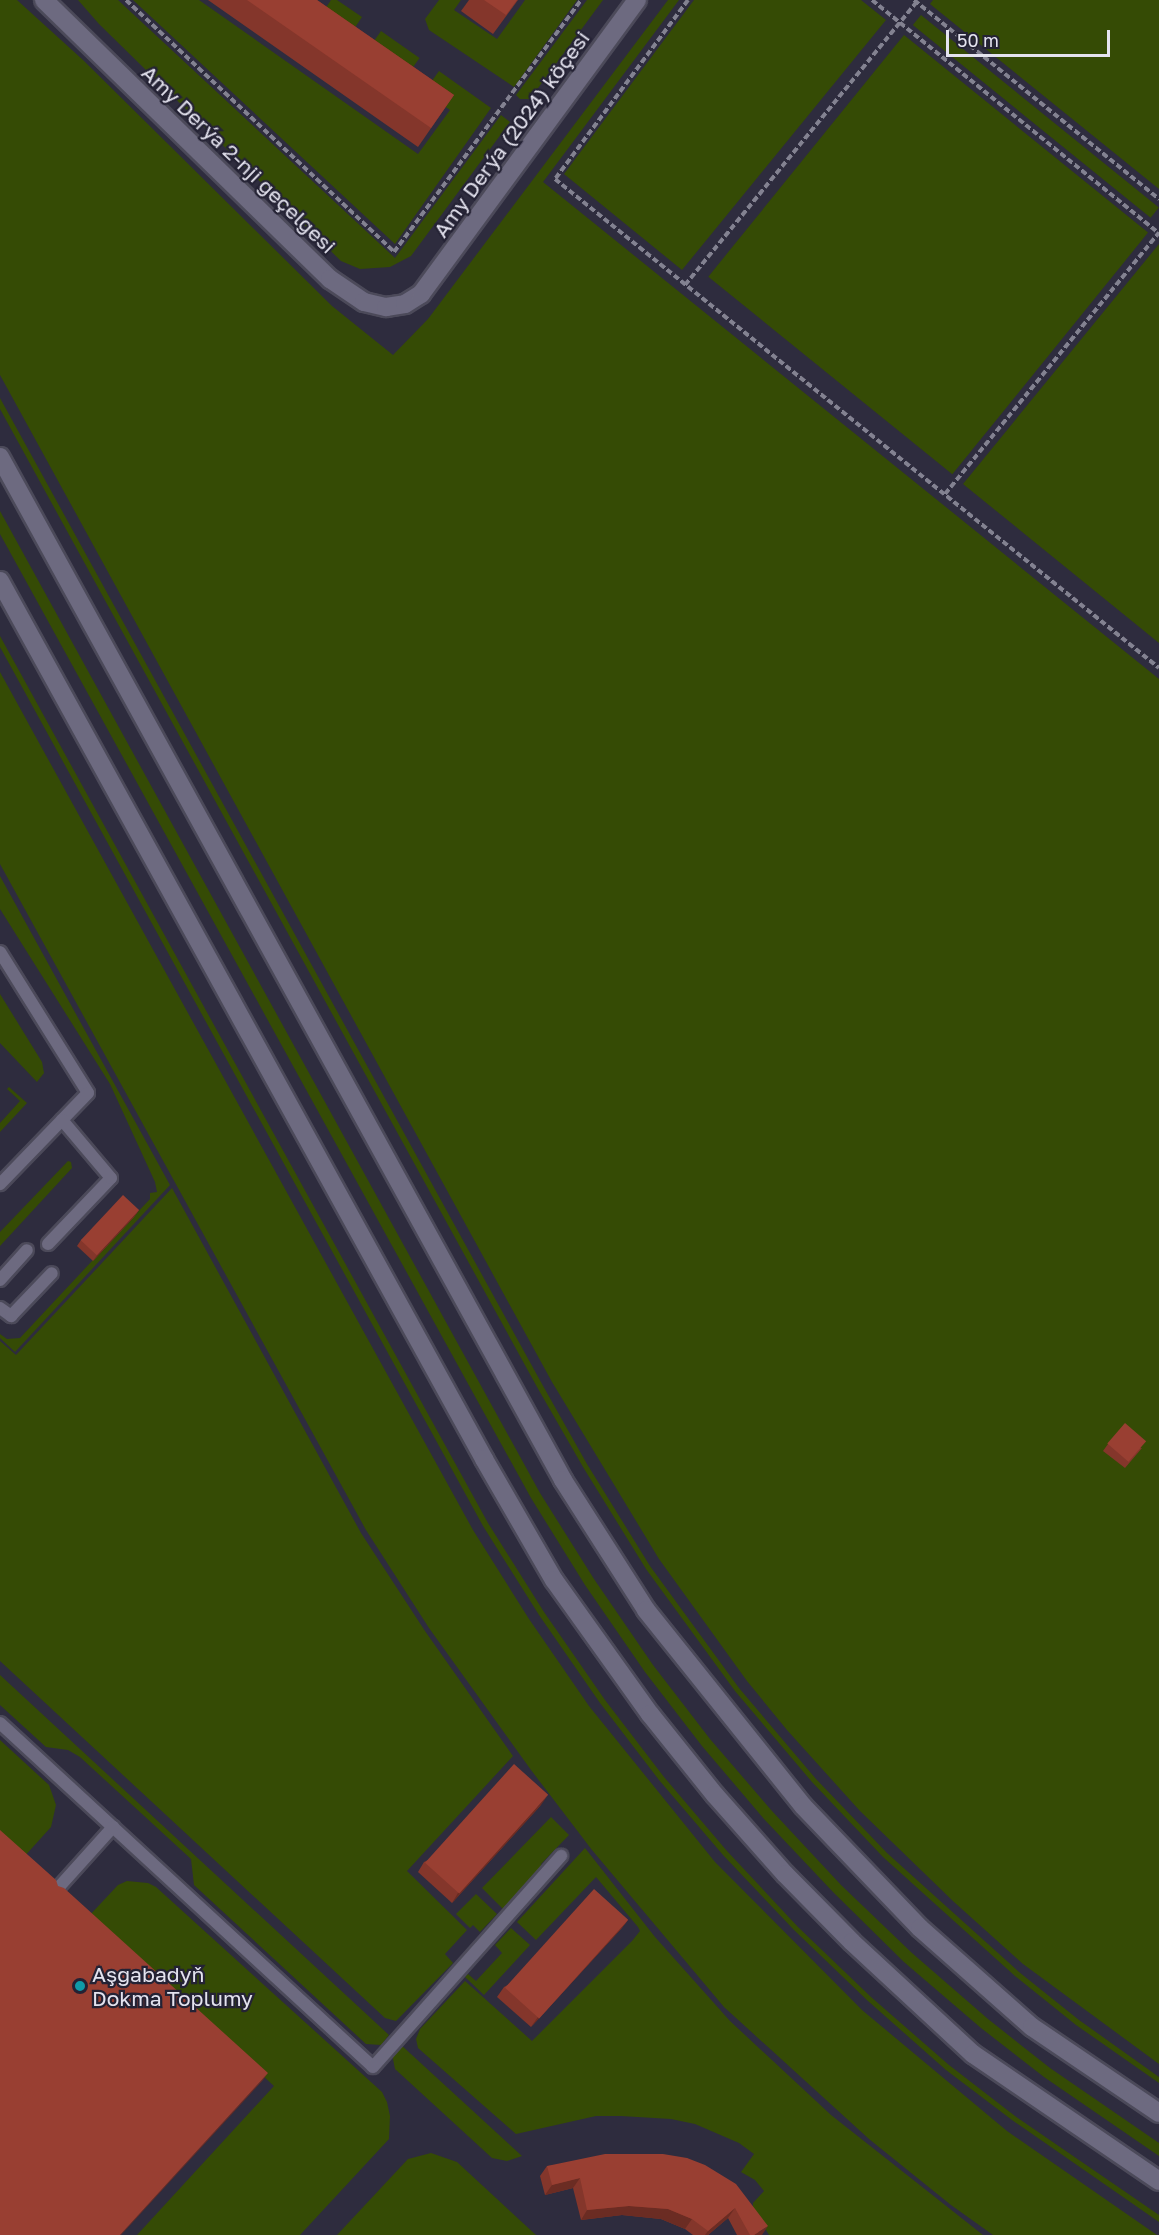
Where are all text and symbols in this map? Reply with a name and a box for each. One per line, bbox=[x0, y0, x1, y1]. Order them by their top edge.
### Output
scale bar bbox=[949, 18, 1112, 56]
street label: Amy Derýa (2024) köçesi bbox=[428, 26, 594, 242]
text: 50 m bbox=[957, 29, 999, 51]
street label: Amy Derýa 2-nji geçelgesi bbox=[137, 60, 341, 258]
place label: Aşgabadyň Dokma Toplumy bbox=[92, 1961, 253, 2011]
marker: Aşgabadyň Dokma Toplumy bbox=[73, 1979, 87, 1993]

